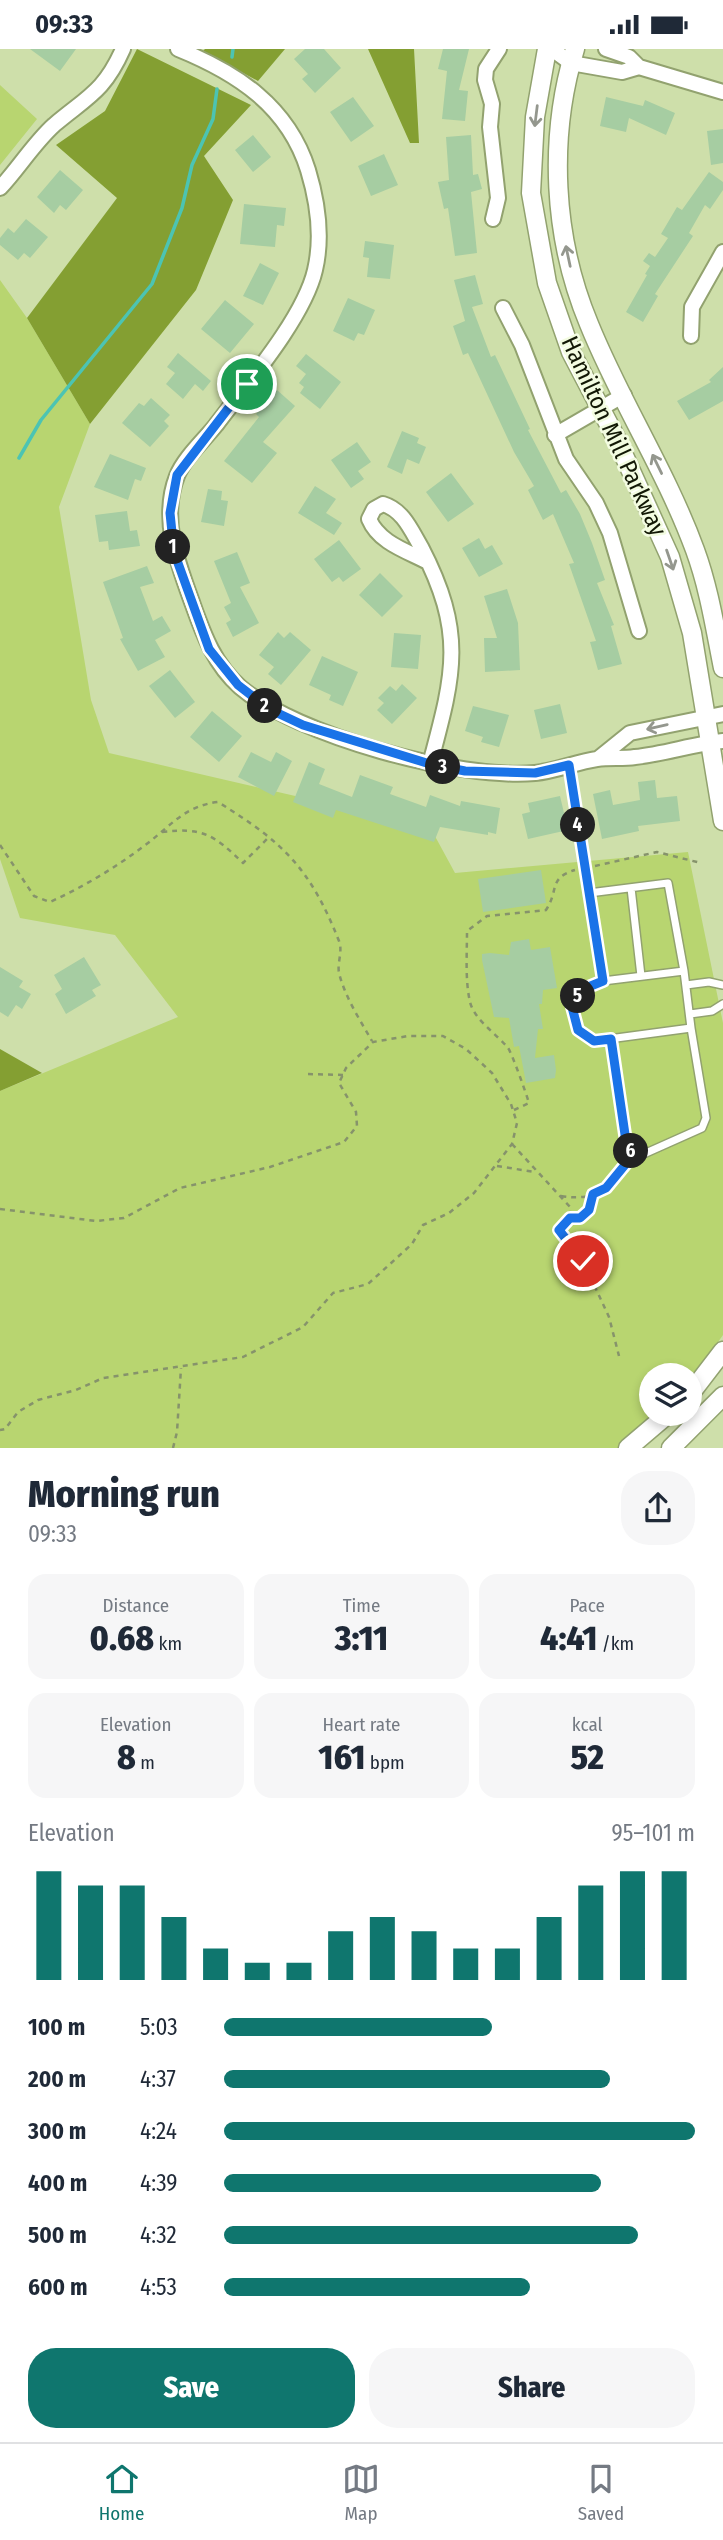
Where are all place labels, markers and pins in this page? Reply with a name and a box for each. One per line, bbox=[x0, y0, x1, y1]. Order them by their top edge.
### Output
pin bbox=[217, 354, 277, 414]
pin: 1 bbox=[156, 529, 190, 565]
pin: 2 bbox=[247, 689, 282, 723]
pin: 3 bbox=[426, 749, 460, 785]
pin: 4 bbox=[560, 807, 596, 843]
pin: 5 bbox=[560, 979, 596, 1013]
pin: 6 bbox=[614, 1133, 648, 1169]
pin bbox=[553, 1231, 613, 1291]

